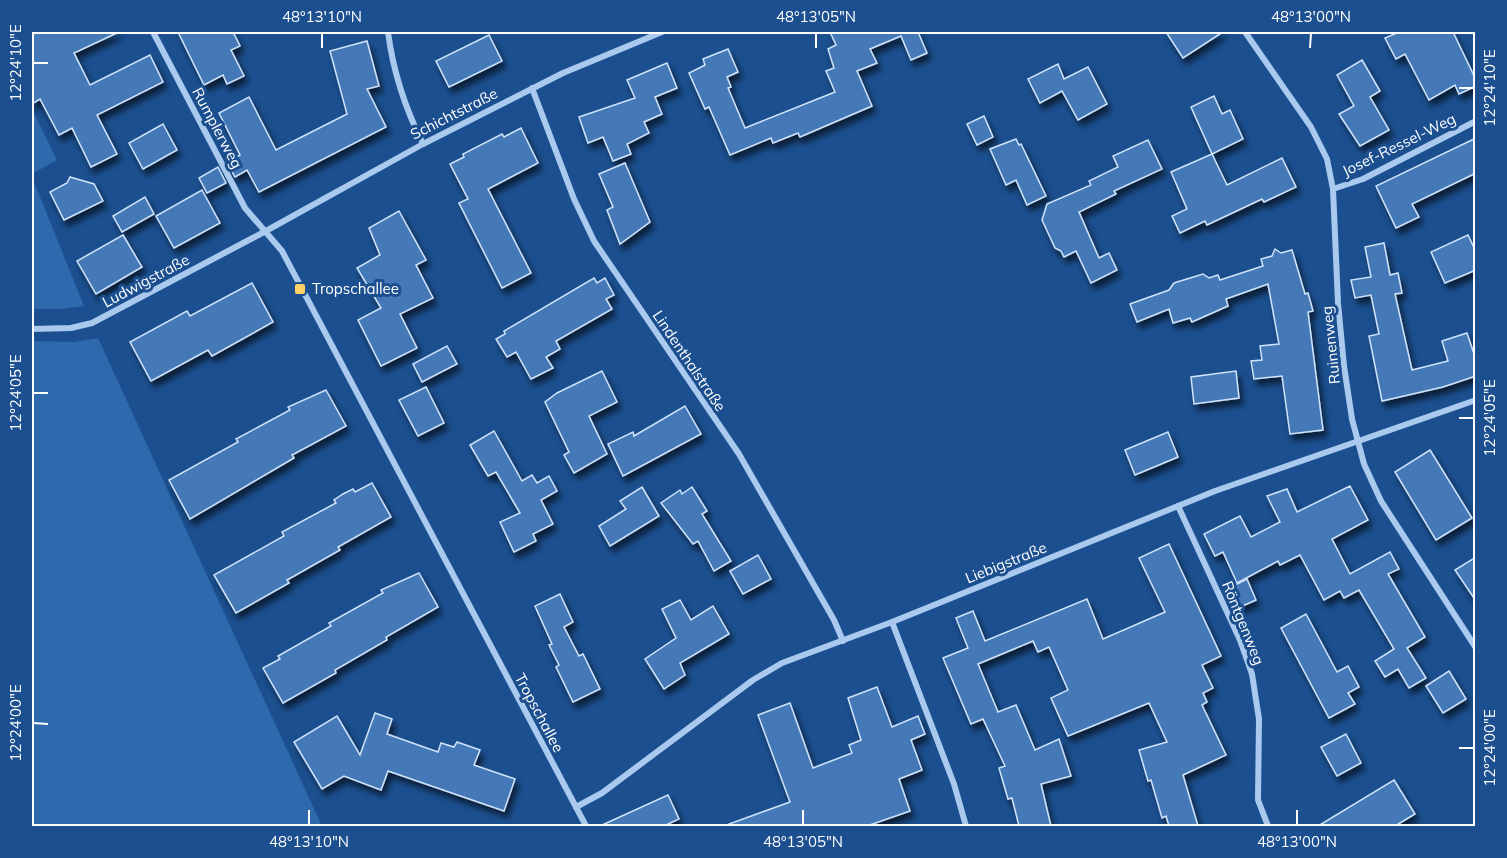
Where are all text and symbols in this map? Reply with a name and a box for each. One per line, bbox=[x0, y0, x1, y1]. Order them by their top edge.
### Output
text: 48°13'10"N bbox=[282, 7, 362, 26]
text: 48°13'05"N bbox=[776, 7, 856, 26]
text: 48°13'00"N bbox=[1271, 7, 1351, 26]
text: 12°24'10"E bbox=[6, 24, 25, 102]
text: 12°24'10"E bbox=[1480, 49, 1499, 127]
street label: Schichtstraße bbox=[407, 83, 501, 144]
street label: Rumplerweg bbox=[188, 84, 247, 172]
street label: Josef-Ressel-Weg bbox=[1339, 109, 1459, 180]
street label: Ludwigstraße bbox=[99, 250, 193, 311]
place label: Tropschallee bbox=[312, 279, 399, 298]
marker: Tropschallee bbox=[293, 282, 307, 296]
street label: Ruinenweg bbox=[1317, 305, 1344, 385]
street label: Lindenthalstraße bbox=[649, 307, 730, 415]
text: 12°24'05"E bbox=[6, 354, 25, 432]
text: 12°24'05"E bbox=[1480, 379, 1499, 457]
street label: Liebigstraße bbox=[962, 538, 1049, 587]
street label: Röntgenweg bbox=[1218, 578, 1269, 668]
street label: Tropschallee bbox=[511, 670, 568, 756]
text: 12°24'00"E bbox=[6, 684, 25, 762]
text: 12°24'00"E bbox=[1480, 709, 1499, 787]
text: 48°13'10"N bbox=[269, 832, 349, 851]
text: 48°13'05"N bbox=[763, 832, 843, 851]
text: 48°13'00"N bbox=[1257, 832, 1337, 851]

